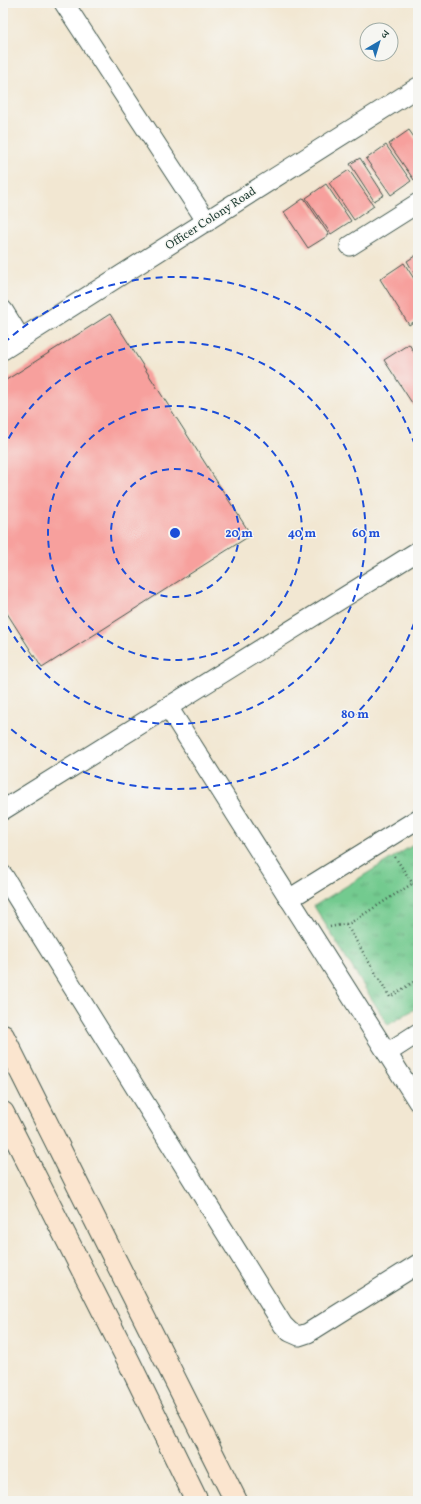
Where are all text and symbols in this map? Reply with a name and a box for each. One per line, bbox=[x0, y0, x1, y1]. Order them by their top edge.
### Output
north arrow bbox=[359, 22, 399, 62]
text: उ bbox=[377, 27, 392, 44]
street label: Officer Colony Road bbox=[163, 184, 260, 254]
centre of rings bbox=[168, 526, 182, 540]
text: 20 m bbox=[225, 526, 253, 542]
text: 40 m bbox=[288, 526, 317, 542]
text: 60 m bbox=[352, 526, 380, 542]
text: 80 m bbox=[341, 707, 369, 723]

